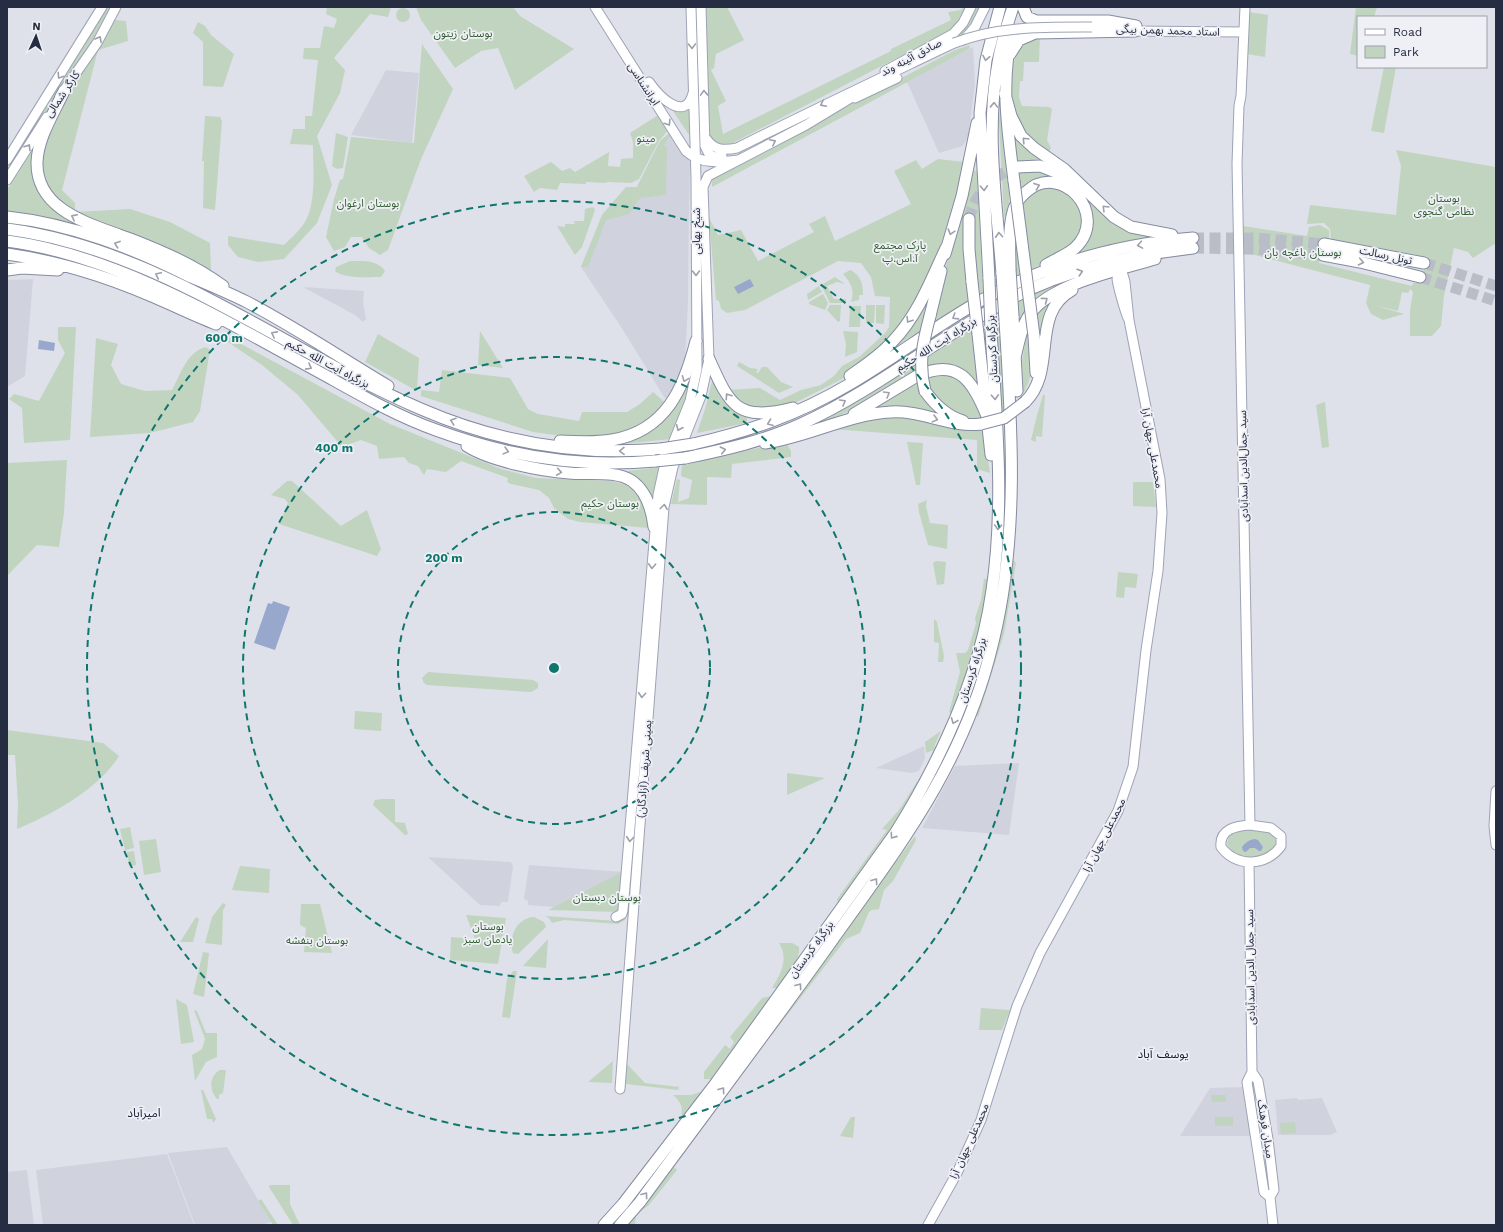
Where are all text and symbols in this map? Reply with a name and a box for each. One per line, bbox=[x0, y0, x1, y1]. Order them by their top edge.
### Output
north arrow bbox=[16, 16, 56, 56]
legend bbox=[1357, 16, 1487, 68]
text: N bbox=[32, 20, 41, 33]
street label: استاد محمد بهمن بیگی bbox=[1116, 22, 1220, 39]
text: Road bbox=[1393, 25, 1422, 39]
park label: بوستان زیتون bbox=[433, 27, 493, 40]
one-way arrow bbox=[94, 35, 102, 43]
street label: صادق آئینه وند bbox=[879, 36, 944, 79]
one-way arrow bbox=[688, 43, 697, 49]
text: Park bbox=[1393, 45, 1419, 59]
one-way arrow bbox=[983, 55, 991, 61]
street label: ایرانشناسی bbox=[625, 60, 662, 108]
street label: کارگر شمالی bbox=[42, 68, 83, 120]
one-way arrow bbox=[57, 72, 64, 79]
one-way arrow bbox=[700, 90, 708, 96]
one-way arrow bbox=[820, 100, 828, 107]
one-way arrow bbox=[989, 102, 998, 108]
one-way arrow bbox=[664, 118, 671, 125]
park label: مینو bbox=[637, 132, 656, 145]
one-way arrow bbox=[1023, 138, 1030, 145]
one-way arrow bbox=[769, 139, 776, 147]
one-way arrow bbox=[23, 144, 31, 151]
one-way arrow bbox=[1034, 182, 1041, 190]
one-way arrow bbox=[980, 185, 988, 191]
park label: بوستان نظامی گنجوی bbox=[1414, 192, 1474, 218]
park label: بوستان ارغوان bbox=[337, 197, 399, 210]
one-way arrow bbox=[1102, 205, 1110, 213]
street label: شیخ بهایی bbox=[690, 207, 704, 254]
one-way arrow bbox=[71, 215, 79, 222]
one-way arrow bbox=[947, 229, 956, 236]
one-way arrow bbox=[995, 232, 1004, 238]
park label: پارک مجتمع آ.اس.پ bbox=[874, 239, 926, 266]
one-way arrow bbox=[114, 240, 121, 248]
one-way arrow bbox=[1137, 240, 1143, 248]
street label: تونل رسالت bbox=[1358, 244, 1413, 267]
park label: بوستان باغچه بان bbox=[1265, 246, 1341, 260]
one-way arrow bbox=[1358, 257, 1364, 266]
one-way arrow bbox=[1076, 268, 1083, 276]
one-way arrow bbox=[692, 270, 700, 276]
one-way arrow bbox=[154, 272, 162, 280]
one-way arrow bbox=[1040, 297, 1047, 304]
one-way arrow bbox=[952, 312, 959, 320]
street label: بزرگراه آیت الله حکیم bbox=[894, 314, 980, 376]
street label: بزرگراه کردستان bbox=[984, 315, 1001, 383]
one-way arrow bbox=[907, 316, 914, 323]
text: 600 m bbox=[205, 331, 243, 345]
one-way arrow bbox=[271, 331, 278, 339]
street label: بزرگراه آیت الله حکیم bbox=[283, 336, 372, 393]
one-way arrow bbox=[305, 363, 313, 370]
one-way arrow bbox=[681, 375, 689, 382]
one-way arrow bbox=[883, 392, 890, 399]
one-way arrow bbox=[726, 394, 733, 401]
one-way arrow bbox=[991, 394, 999, 400]
one-way arrow bbox=[839, 399, 846, 406]
street label: محمدعلی جهان آرا bbox=[1139, 407, 1166, 489]
street label: سید جمال‌الدین اسدآبادی bbox=[1236, 410, 1251, 522]
one-way arrow bbox=[931, 414, 938, 423]
one-way arrow bbox=[450, 418, 457, 426]
one-way arrow bbox=[766, 419, 773, 427]
one-way arrow bbox=[676, 424, 684, 431]
text: 400 m bbox=[315, 441, 353, 455]
one-way arrow bbox=[502, 446, 509, 454]
one-way arrow bbox=[619, 447, 625, 455]
one-way arrow bbox=[720, 447, 726, 455]
one-way arrow bbox=[556, 467, 562, 476]
park label: بوستان حکیم bbox=[581, 497, 639, 512]
one-way arrow bbox=[659, 504, 668, 510]
one-way arrow bbox=[993, 524, 1002, 530]
text: 200 m bbox=[425, 551, 463, 565]
one-way arrow bbox=[647, 563, 656, 569]
street label: بزرگراه کردستان bbox=[956, 636, 989, 704]
centre of rings bbox=[547, 661, 561, 675]
one-way arrow bbox=[637, 692, 646, 698]
one-way arrow bbox=[951, 718, 959, 725]
street label: یمینی شریف (آزادگان) bbox=[635, 720, 654, 819]
street label: محمدعلی جهان آرا bbox=[1080, 796, 1129, 874]
one-way arrow bbox=[891, 831, 898, 838]
one-way arrow bbox=[625, 836, 634, 842]
one-way arrow bbox=[870, 878, 877, 885]
park label: بوستان دبستان bbox=[573, 891, 641, 904]
street label: سید جمال الدین اسدآبادی bbox=[1243, 909, 1258, 1025]
street label: بزرگراه کردستان bbox=[786, 918, 837, 980]
park label: بوستان یادمان سبز bbox=[463, 920, 512, 946]
park label: بوستان بنفشه bbox=[286, 934, 348, 947]
one-way arrow bbox=[794, 984, 801, 991]
district label: یوسف آباد bbox=[1137, 1047, 1189, 1061]
one-way arrow bbox=[717, 1088, 724, 1095]
street label: میدان فرهنگ bbox=[1254, 1099, 1277, 1160]
street label: محمدعلی جهان آرا bbox=[947, 1101, 992, 1181]
district label: امیرآباد bbox=[127, 1106, 161, 1120]
one-way arrow bbox=[640, 1193, 647, 1200]

